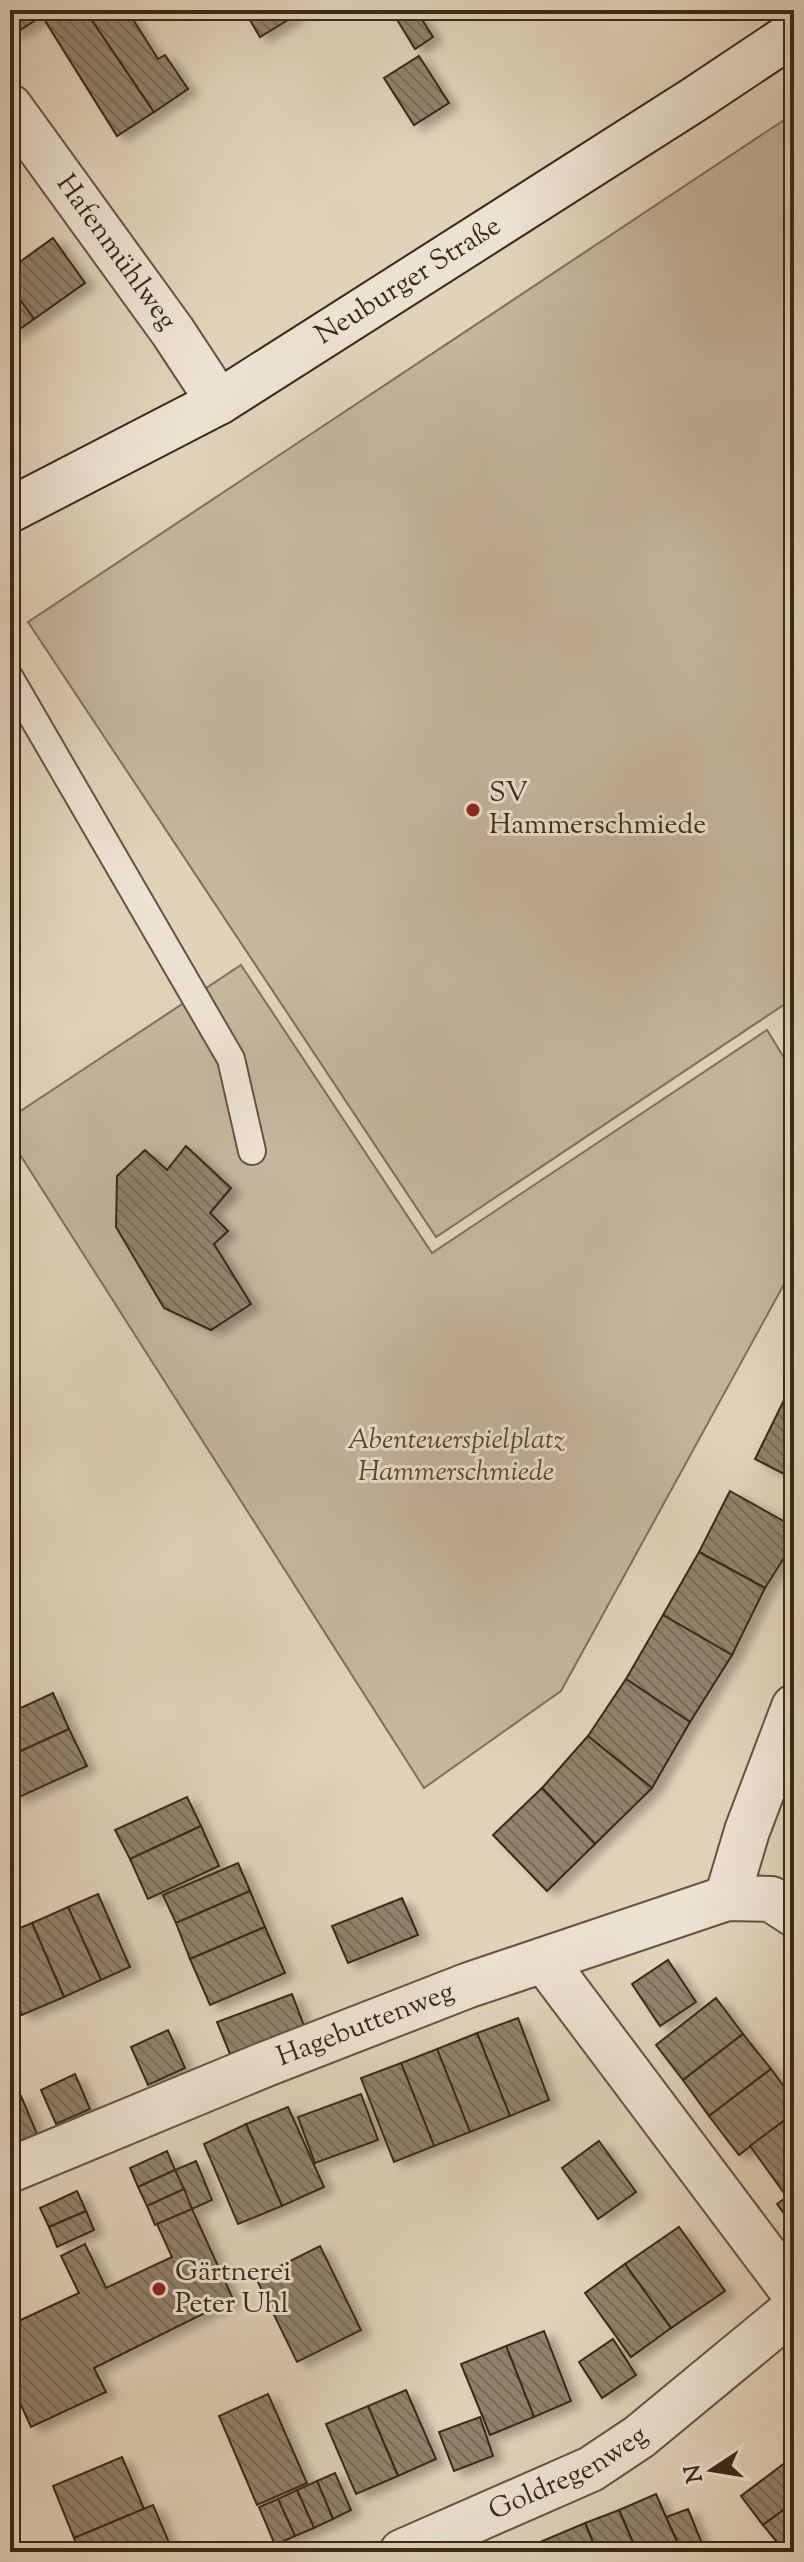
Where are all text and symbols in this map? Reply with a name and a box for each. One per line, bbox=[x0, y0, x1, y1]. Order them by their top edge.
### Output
street label: Hafenmühlweg bbox=[46, 167, 186, 339]
street label: Neuburger Straße bbox=[308, 207, 509, 356]
place label: SV Hammerschmiede bbox=[489, 774, 706, 846]
marker: SV Hammerschmiede bbox=[464, 801, 482, 819]
park label: Abenteuerspielplatz Hammerschmiede bbox=[347, 1421, 565, 1493]
street label: Hagebuttenweg bbox=[271, 1973, 460, 2078]
place label: Gärtnerei Peter Uhl bbox=[175, 2253, 291, 2325]
marker: Gärtnerei Peter Uhl bbox=[150, 2280, 168, 2298]
street label: Goldregenweg bbox=[483, 2417, 657, 2531]
north arrow bbox=[672, 2430, 752, 2510]
text: N bbox=[678, 2461, 713, 2485]

